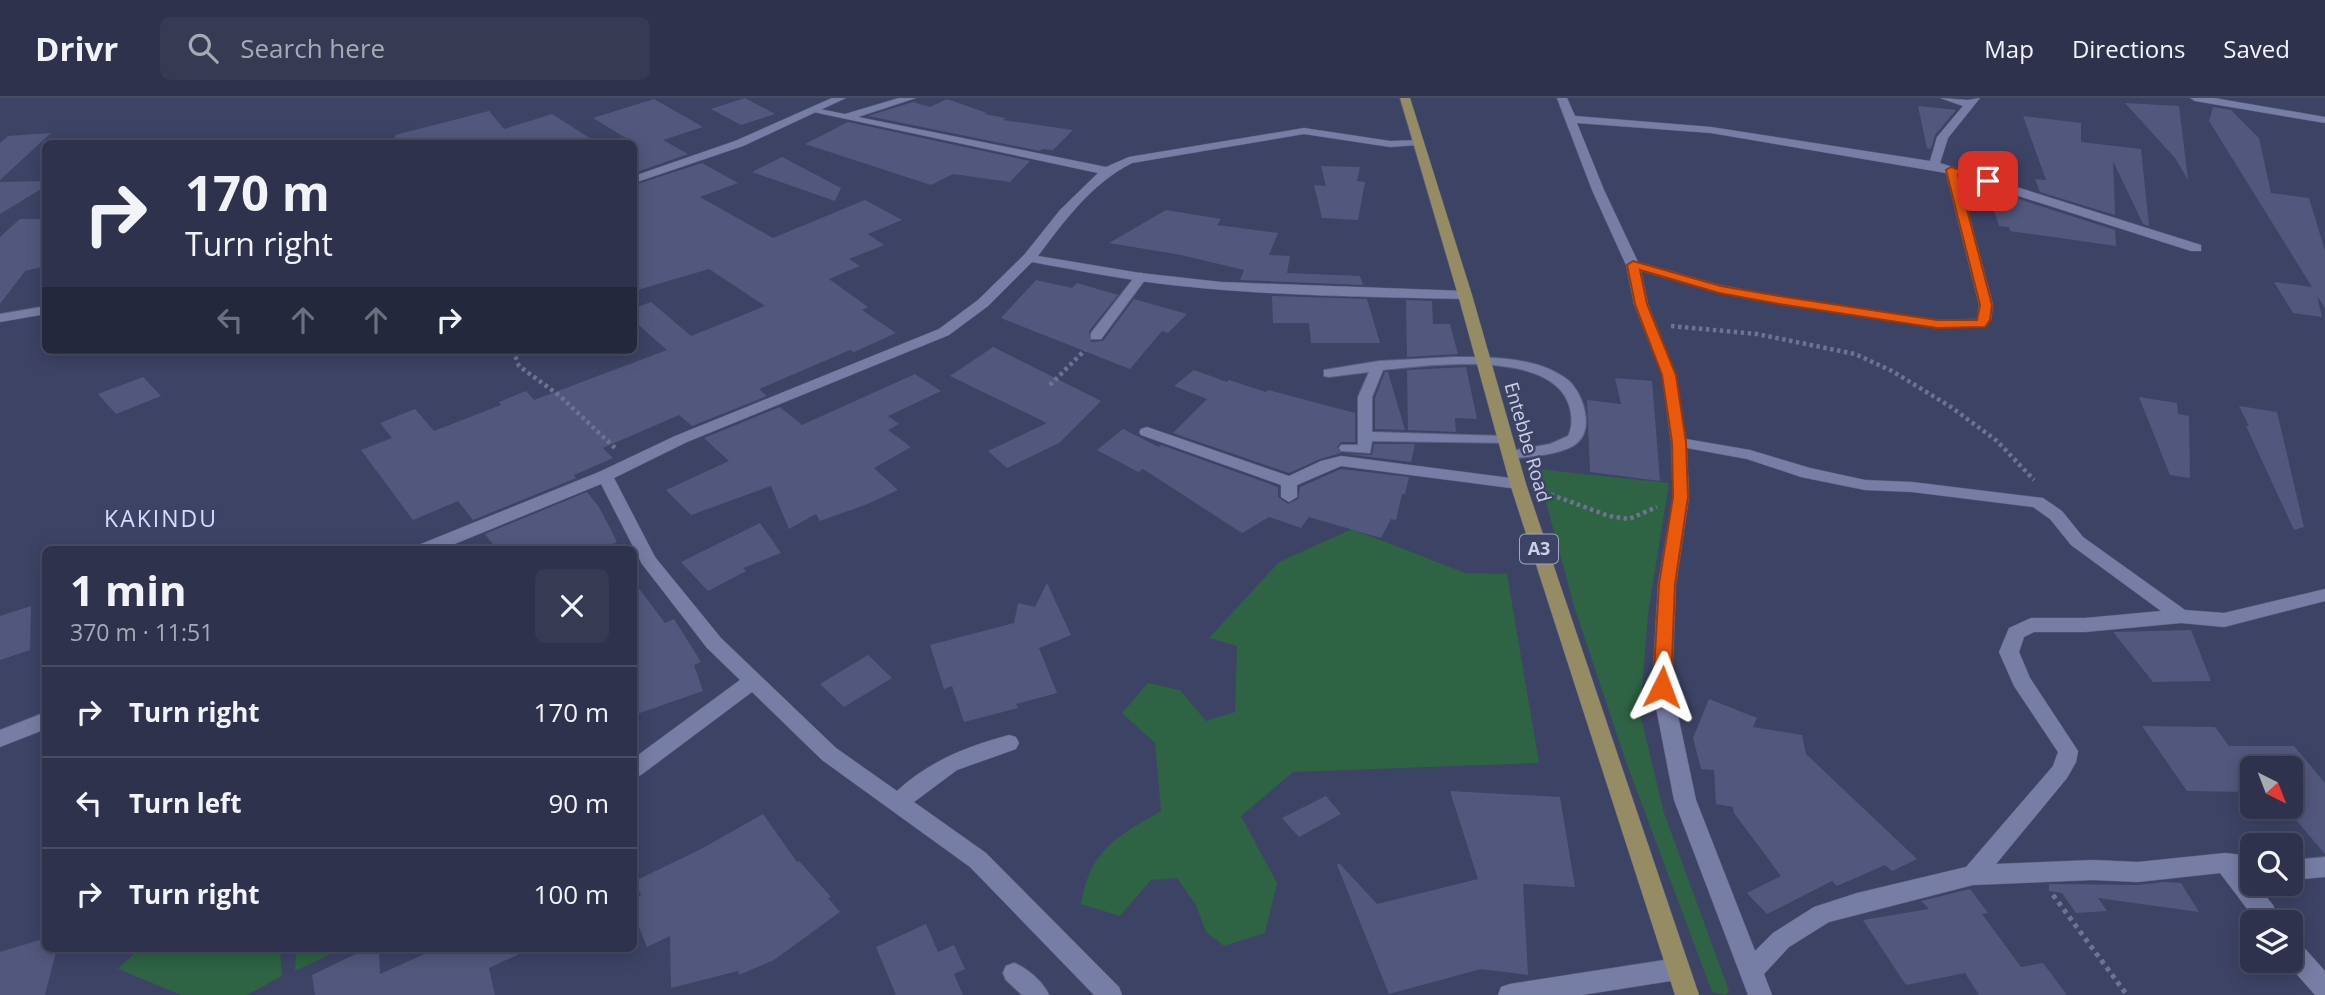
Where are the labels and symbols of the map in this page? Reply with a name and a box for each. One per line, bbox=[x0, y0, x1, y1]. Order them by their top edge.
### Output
pin bbox=[1958, 151, 2018, 211]
street label: Entebbe Road bbox=[1498, 379, 1558, 505]
district label: KAKINDU bbox=[104, 502, 218, 534]
road number: A3 bbox=[1520, 534, 1558, 564]
position arrow bbox=[1625, 650, 1699, 724]
north arrow bbox=[2240, 756, 2303, 819]

